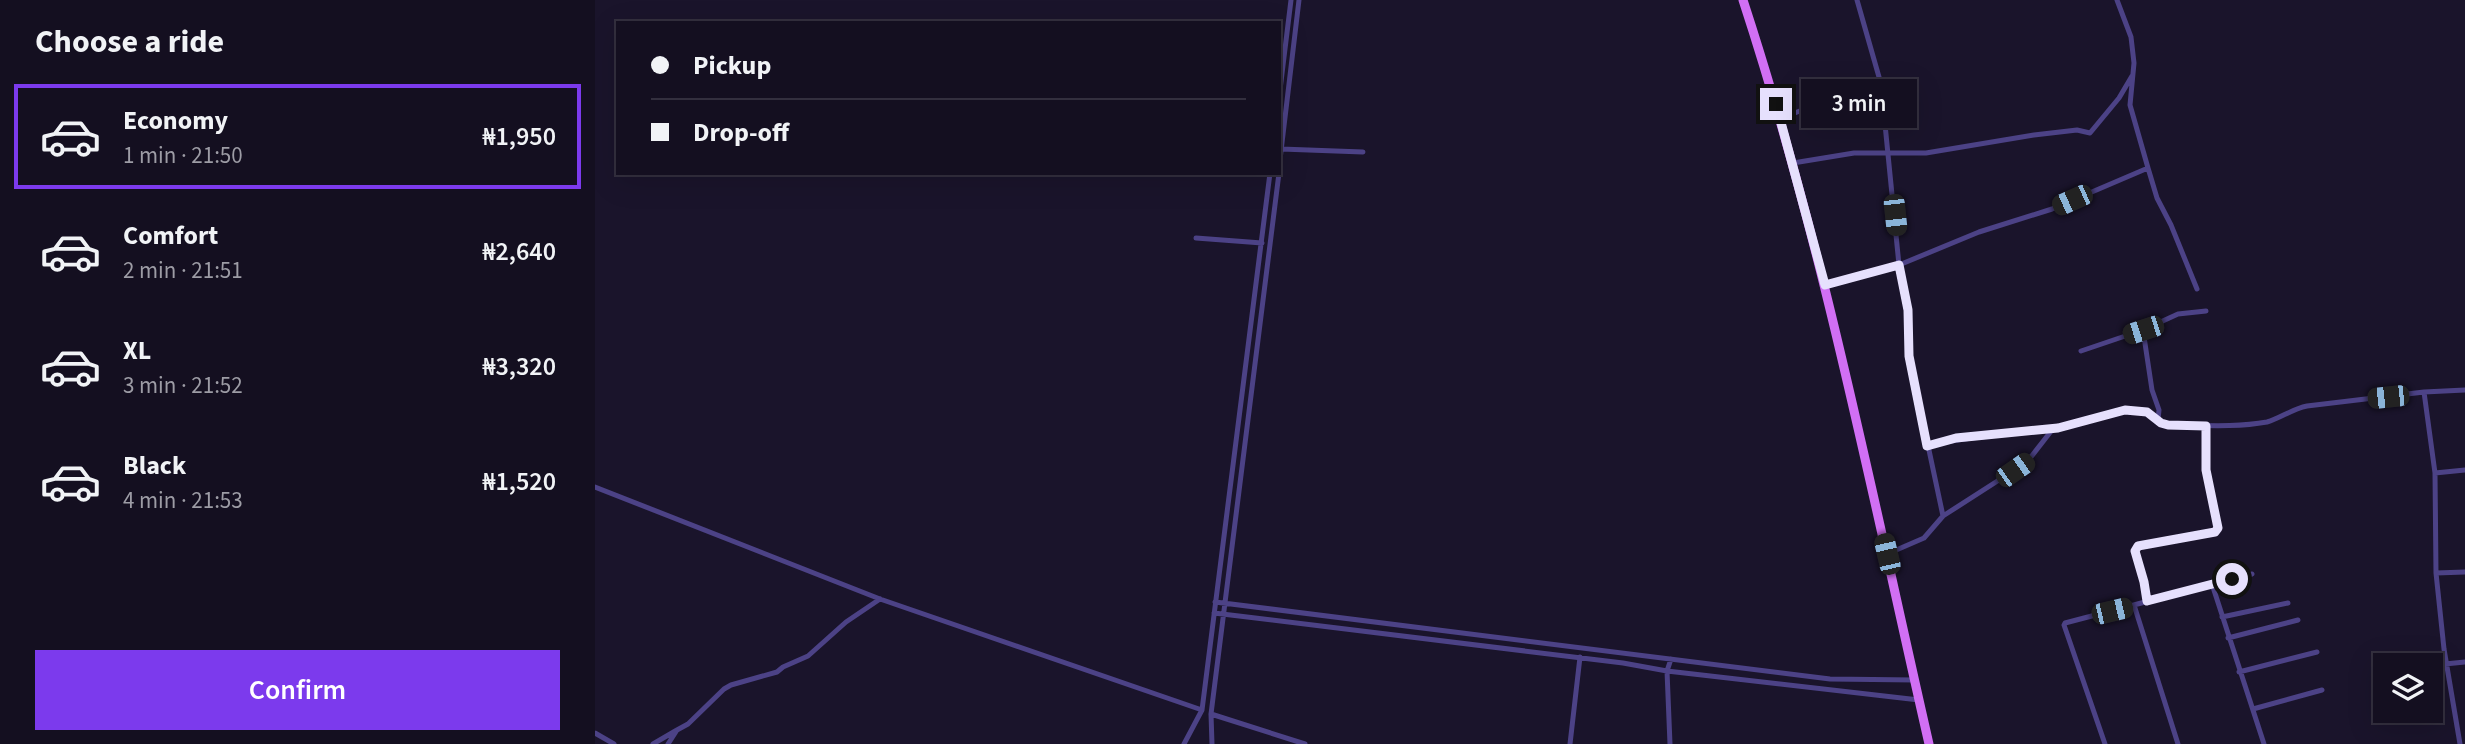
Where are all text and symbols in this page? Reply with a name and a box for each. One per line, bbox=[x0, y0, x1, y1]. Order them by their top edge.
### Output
text: Choose a ride bbox=[35, 19, 224, 65]
text: Pickup bbox=[693, 47, 771, 84]
callout: 3 min bbox=[1801, 80, 1916, 128]
text: 3 min bbox=[1832, 87, 1886, 120]
route end bbox=[1760, 88, 1792, 120]
text: Economy bbox=[123, 102, 228, 139]
icon: car bbox=[39, 105, 102, 168]
text: Drop-off bbox=[693, 114, 789, 151]
text: ₦1,950 bbox=[482, 118, 556, 155]
text: 1 min · 21:50 bbox=[123, 139, 243, 172]
car bbox=[2049, 182, 2096, 218]
car bbox=[1883, 193, 1908, 237]
text: Comfort bbox=[123, 217, 218, 254]
icon: car bbox=[39, 220, 102, 283]
text: ₦2,640 bbox=[482, 233, 556, 270]
text: 2 min · 21:51 bbox=[123, 254, 243, 287]
car bbox=[2120, 314, 2167, 346]
text: XL bbox=[123, 332, 151, 369]
icon: car bbox=[39, 335, 102, 398]
text: ₦3,320 bbox=[482, 348, 556, 385]
text: 3 min · 21:52 bbox=[123, 369, 243, 402]
car bbox=[2367, 384, 2410, 410]
text: Black bbox=[123, 447, 186, 484]
car bbox=[1992, 449, 2039, 491]
icon: car bbox=[39, 450, 102, 513]
text: ₦1,520 bbox=[482, 463, 556, 500]
text: 4 min · 21:53 bbox=[123, 484, 243, 517]
car bbox=[1873, 531, 1902, 577]
route start bbox=[2216, 563, 2248, 595]
car bbox=[2090, 596, 2135, 626]
button: Confirm bbox=[35, 650, 560, 730]
map controls bbox=[2373, 653, 2443, 723]
button: layers bbox=[2373, 653, 2443, 723]

